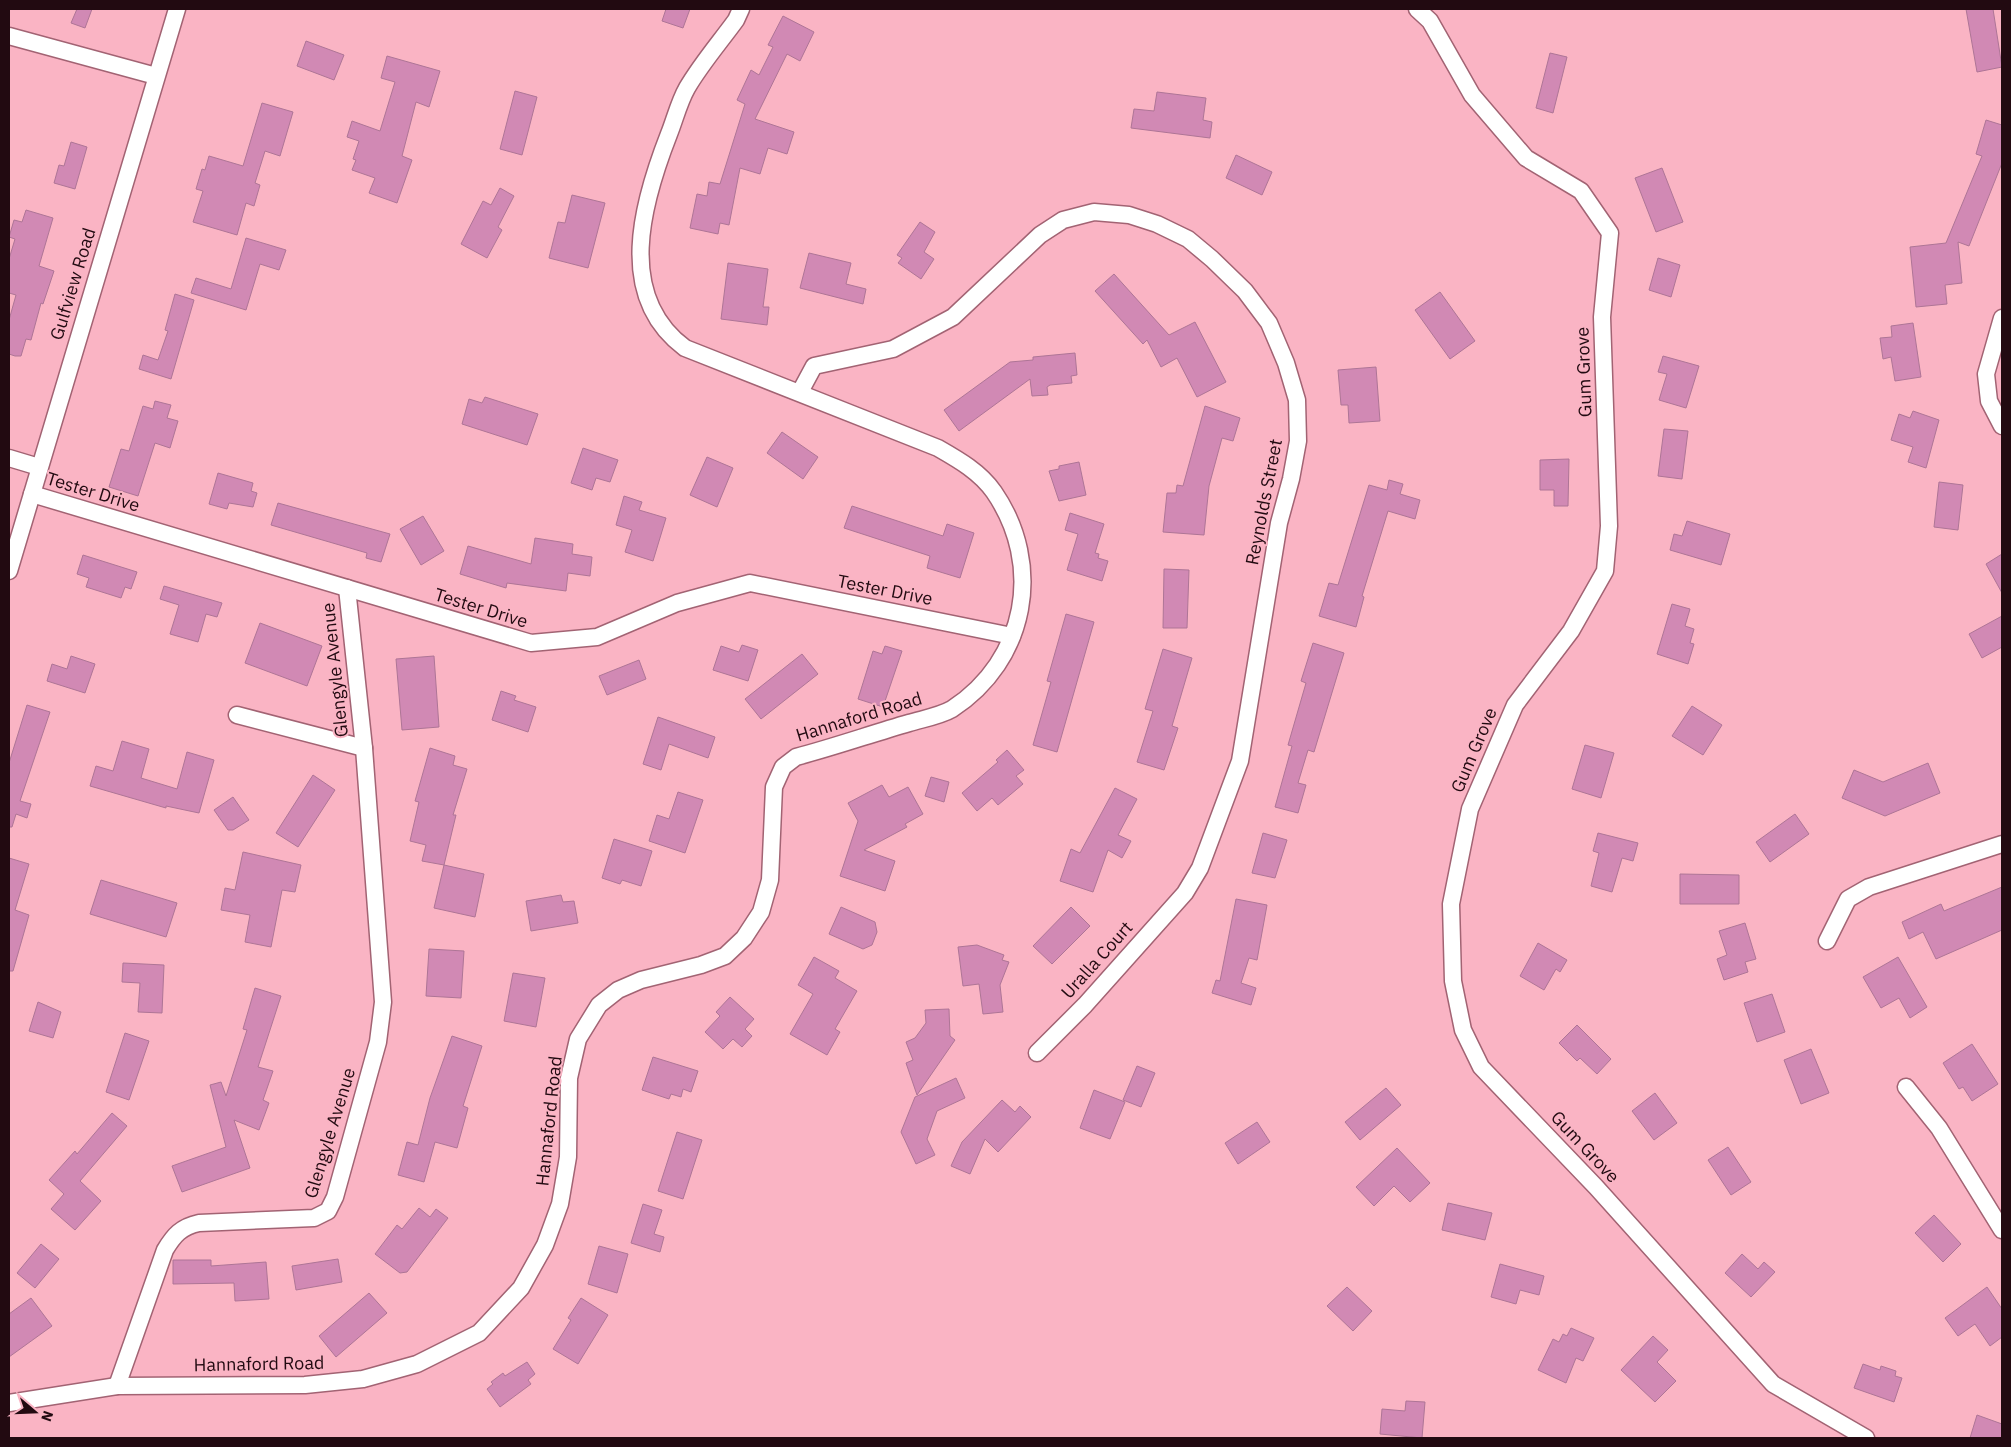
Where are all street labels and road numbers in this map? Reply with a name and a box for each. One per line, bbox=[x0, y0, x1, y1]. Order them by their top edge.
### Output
street label: Gulfview Road bbox=[45, 225, 101, 343]
street label: Gum Grove bbox=[1570, 326, 1597, 418]
street label: Reynolds Street bbox=[1240, 437, 1287, 567]
street label: Tester Drive bbox=[44, 466, 143, 517]
street label: Tester Drive bbox=[836, 569, 935, 610]
street label: Tester Drive bbox=[432, 582, 531, 633]
street label: Glengyle Avenue bbox=[316, 601, 353, 738]
street label: Hannaford Road bbox=[793, 686, 925, 747]
street label: Gum Grove bbox=[1445, 704, 1502, 796]
street label: Uralla Court bbox=[1056, 916, 1137, 1003]
street label: Hannaford Road bbox=[530, 1055, 567, 1187]
street label: Glengyle Avenue bbox=[299, 1065, 360, 1201]
street label: Gum Grove bbox=[1546, 1106, 1625, 1188]
street label: Hannaford Road bbox=[193, 1351, 325, 1376]

